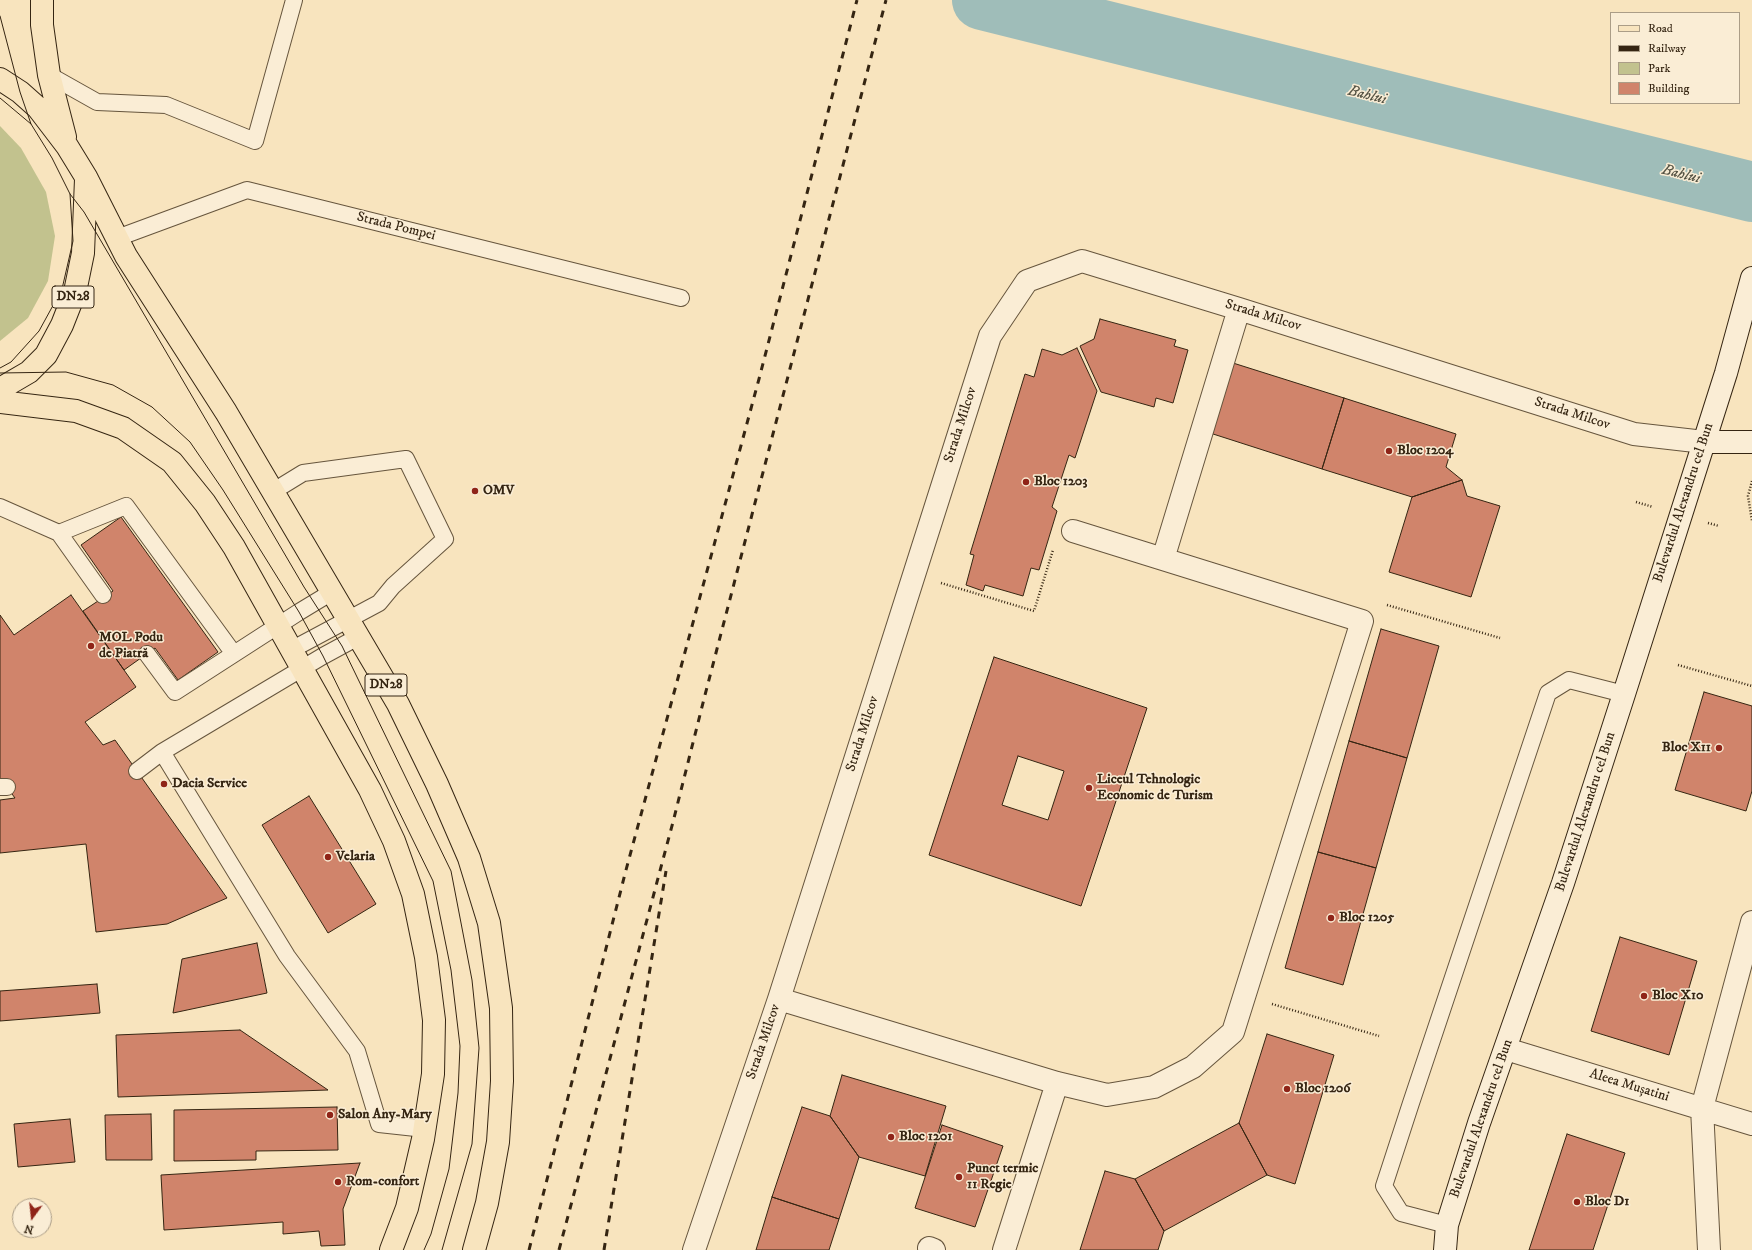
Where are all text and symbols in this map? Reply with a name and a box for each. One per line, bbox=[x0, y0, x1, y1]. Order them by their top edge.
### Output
legend bbox=[1610, 12, 1740, 104]
text: Road bbox=[1648, 21, 1673, 36]
text: Railway bbox=[1648, 41, 1686, 56]
text: Park bbox=[1648, 61, 1670, 76]
text: Building bbox=[1648, 81, 1689, 96]
water label: Bahlui bbox=[1346, 83, 1388, 109]
water label: Bahlui bbox=[1660, 162, 1702, 188]
street label: Strada Pompei bbox=[355, 209, 437, 245]
road number: DN28 bbox=[52, 286, 94, 308]
street label: Strada Milcov bbox=[1223, 296, 1303, 336]
street label: Strada Milcov bbox=[941, 385, 981, 465]
street label: Strada Milcov bbox=[1532, 394, 1612, 434]
street label: Bulevardul Alexandru cel Bun bbox=[1650, 421, 1718, 585]
place label: Bloc 1204 bbox=[1397, 443, 1453, 459]
marker: Bloc 1204 bbox=[1384, 446, 1394, 456]
place label: Bloc 1203 bbox=[1034, 474, 1088, 490]
marker: Bloc 1203 bbox=[1021, 477, 1031, 487]
place label: OMV bbox=[483, 483, 514, 499]
marker: OMV bbox=[470, 486, 480, 496]
place label: MOL Podu de Piatră bbox=[99, 630, 163, 662]
marker: MOL Podu de Piatră bbox=[86, 641, 96, 651]
road number: DN28 bbox=[365, 674, 407, 696]
street label: Strada Milcov bbox=[843, 694, 883, 774]
street label: Bulevardul Alexandru cel Bun bbox=[1552, 730, 1620, 894]
place label: Bloc X11 bbox=[1662, 740, 1711, 756]
marker: Bloc X11 bbox=[1714, 743, 1724, 753]
place label: Liceul Tehnologic Economic de Turism bbox=[1097, 772, 1213, 804]
place label: Dacia Service bbox=[172, 776, 247, 792]
marker: Dacia Service bbox=[159, 779, 169, 789]
marker: Liceul Tehnologic Economic de Turism bbox=[1084, 783, 1094, 793]
place label: Velaria bbox=[336, 849, 375, 865]
marker: Velaria bbox=[323, 852, 333, 862]
place label: Bloc 1205 bbox=[1339, 910, 1394, 926]
marker: Bloc 1205 bbox=[1326, 913, 1336, 923]
place label: Bloc X10 bbox=[1652, 988, 1704, 1004]
marker: Bloc X10 bbox=[1639, 991, 1649, 1001]
street label: Strada Milcov bbox=[743, 1002, 785, 1082]
street label: Bulevardul Alexandru cel Bun bbox=[1447, 1037, 1517, 1201]
street label: Aleea Mușatini bbox=[1587, 1066, 1671, 1106]
place label: Bloc 1206 bbox=[1295, 1081, 1351, 1097]
marker: Bloc 1206 bbox=[1282, 1084, 1292, 1094]
place label: Salon Any-Mary bbox=[338, 1107, 432, 1123]
marker: Salon Any-Mary bbox=[325, 1110, 335, 1120]
place label: Bloc 1201 bbox=[899, 1129, 952, 1145]
marker: Bloc 1201 bbox=[886, 1132, 896, 1142]
place label: Punct termic 11 Regie bbox=[967, 1161, 1038, 1194]
marker: Punct termic 11 Regie bbox=[954, 1172, 964, 1182]
place label: Rom-confort bbox=[346, 1174, 419, 1190]
marker: Rom-confort bbox=[333, 1177, 343, 1187]
place label: Bloc D1 bbox=[1585, 1194, 1629, 1210]
marker: Bloc D1 bbox=[1572, 1197, 1582, 1207]
north arrow bbox=[12, 1198, 52, 1238]
text: N bbox=[23, 1221, 35, 1237]

